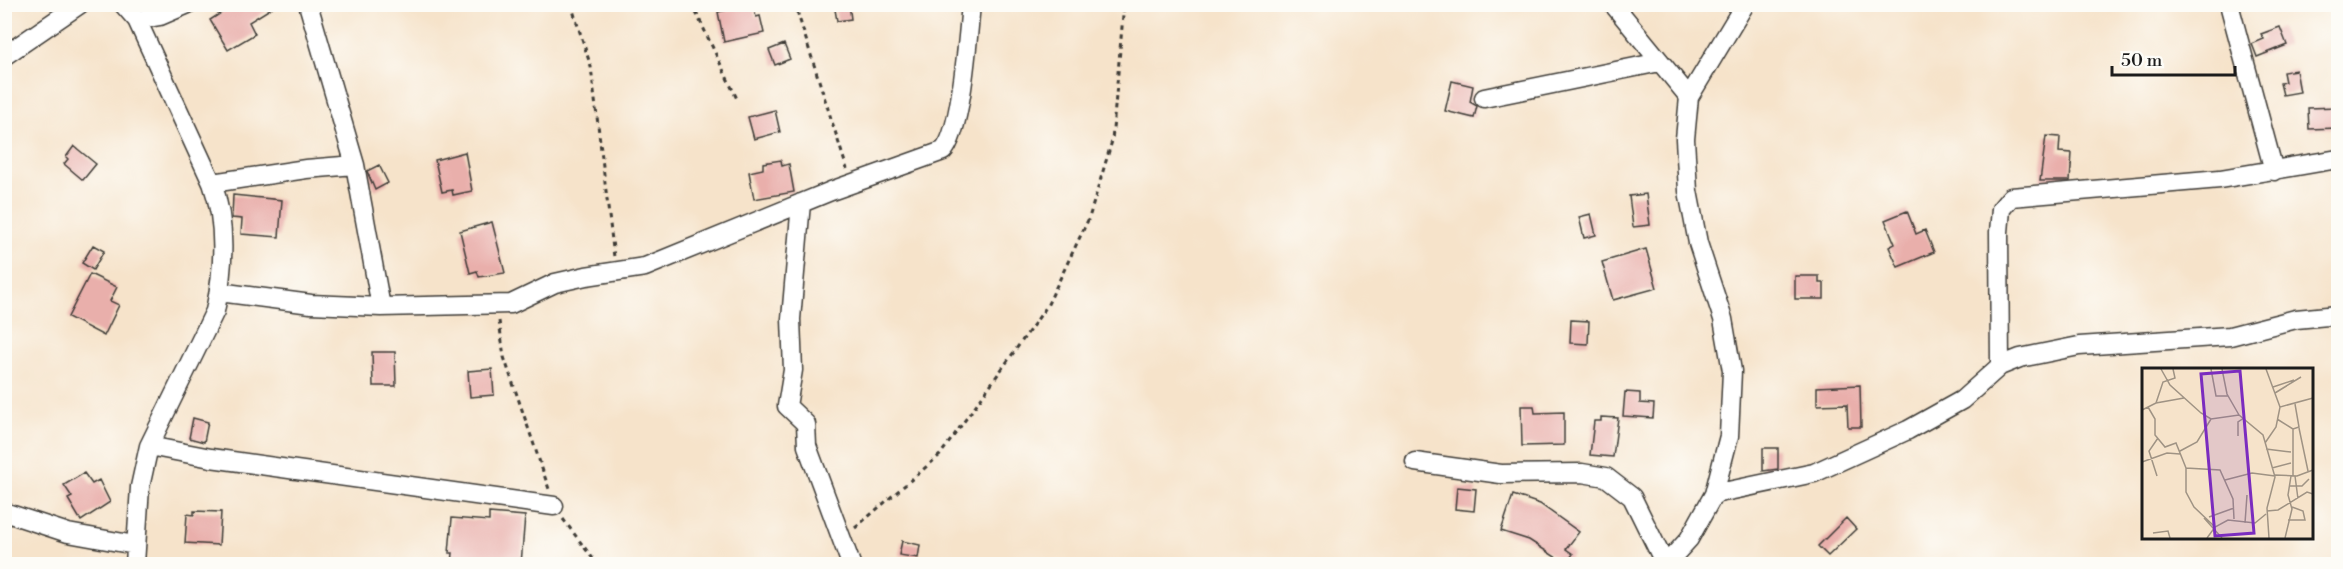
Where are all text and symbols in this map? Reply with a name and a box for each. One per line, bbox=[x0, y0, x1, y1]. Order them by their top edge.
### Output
scale bar bbox=[2112, 39, 2235, 77]
text: 50 m bbox=[2121, 49, 2163, 72]
inset map bbox=[2142, 368, 2313, 539]

